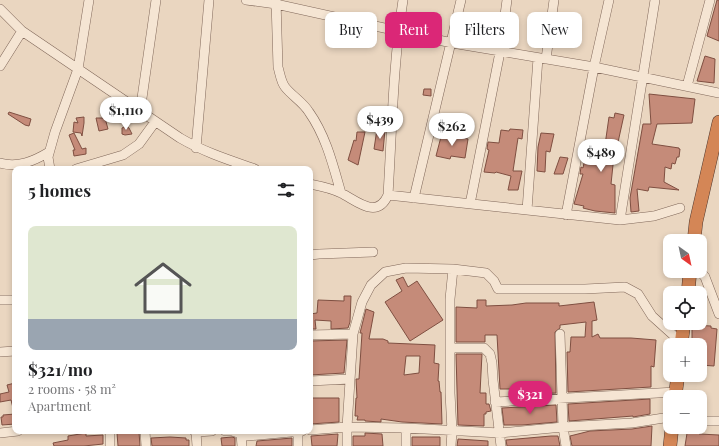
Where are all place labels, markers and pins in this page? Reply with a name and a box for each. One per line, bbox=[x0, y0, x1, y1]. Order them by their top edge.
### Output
pin: $1,110 bbox=[93, 97, 159, 131]
pin: $439 bbox=[356, 106, 404, 140]
pin: $262 bbox=[428, 113, 476, 147]
pin: $489 bbox=[577, 139, 625, 173]
pin: $321 bbox=[506, 381, 554, 415]

